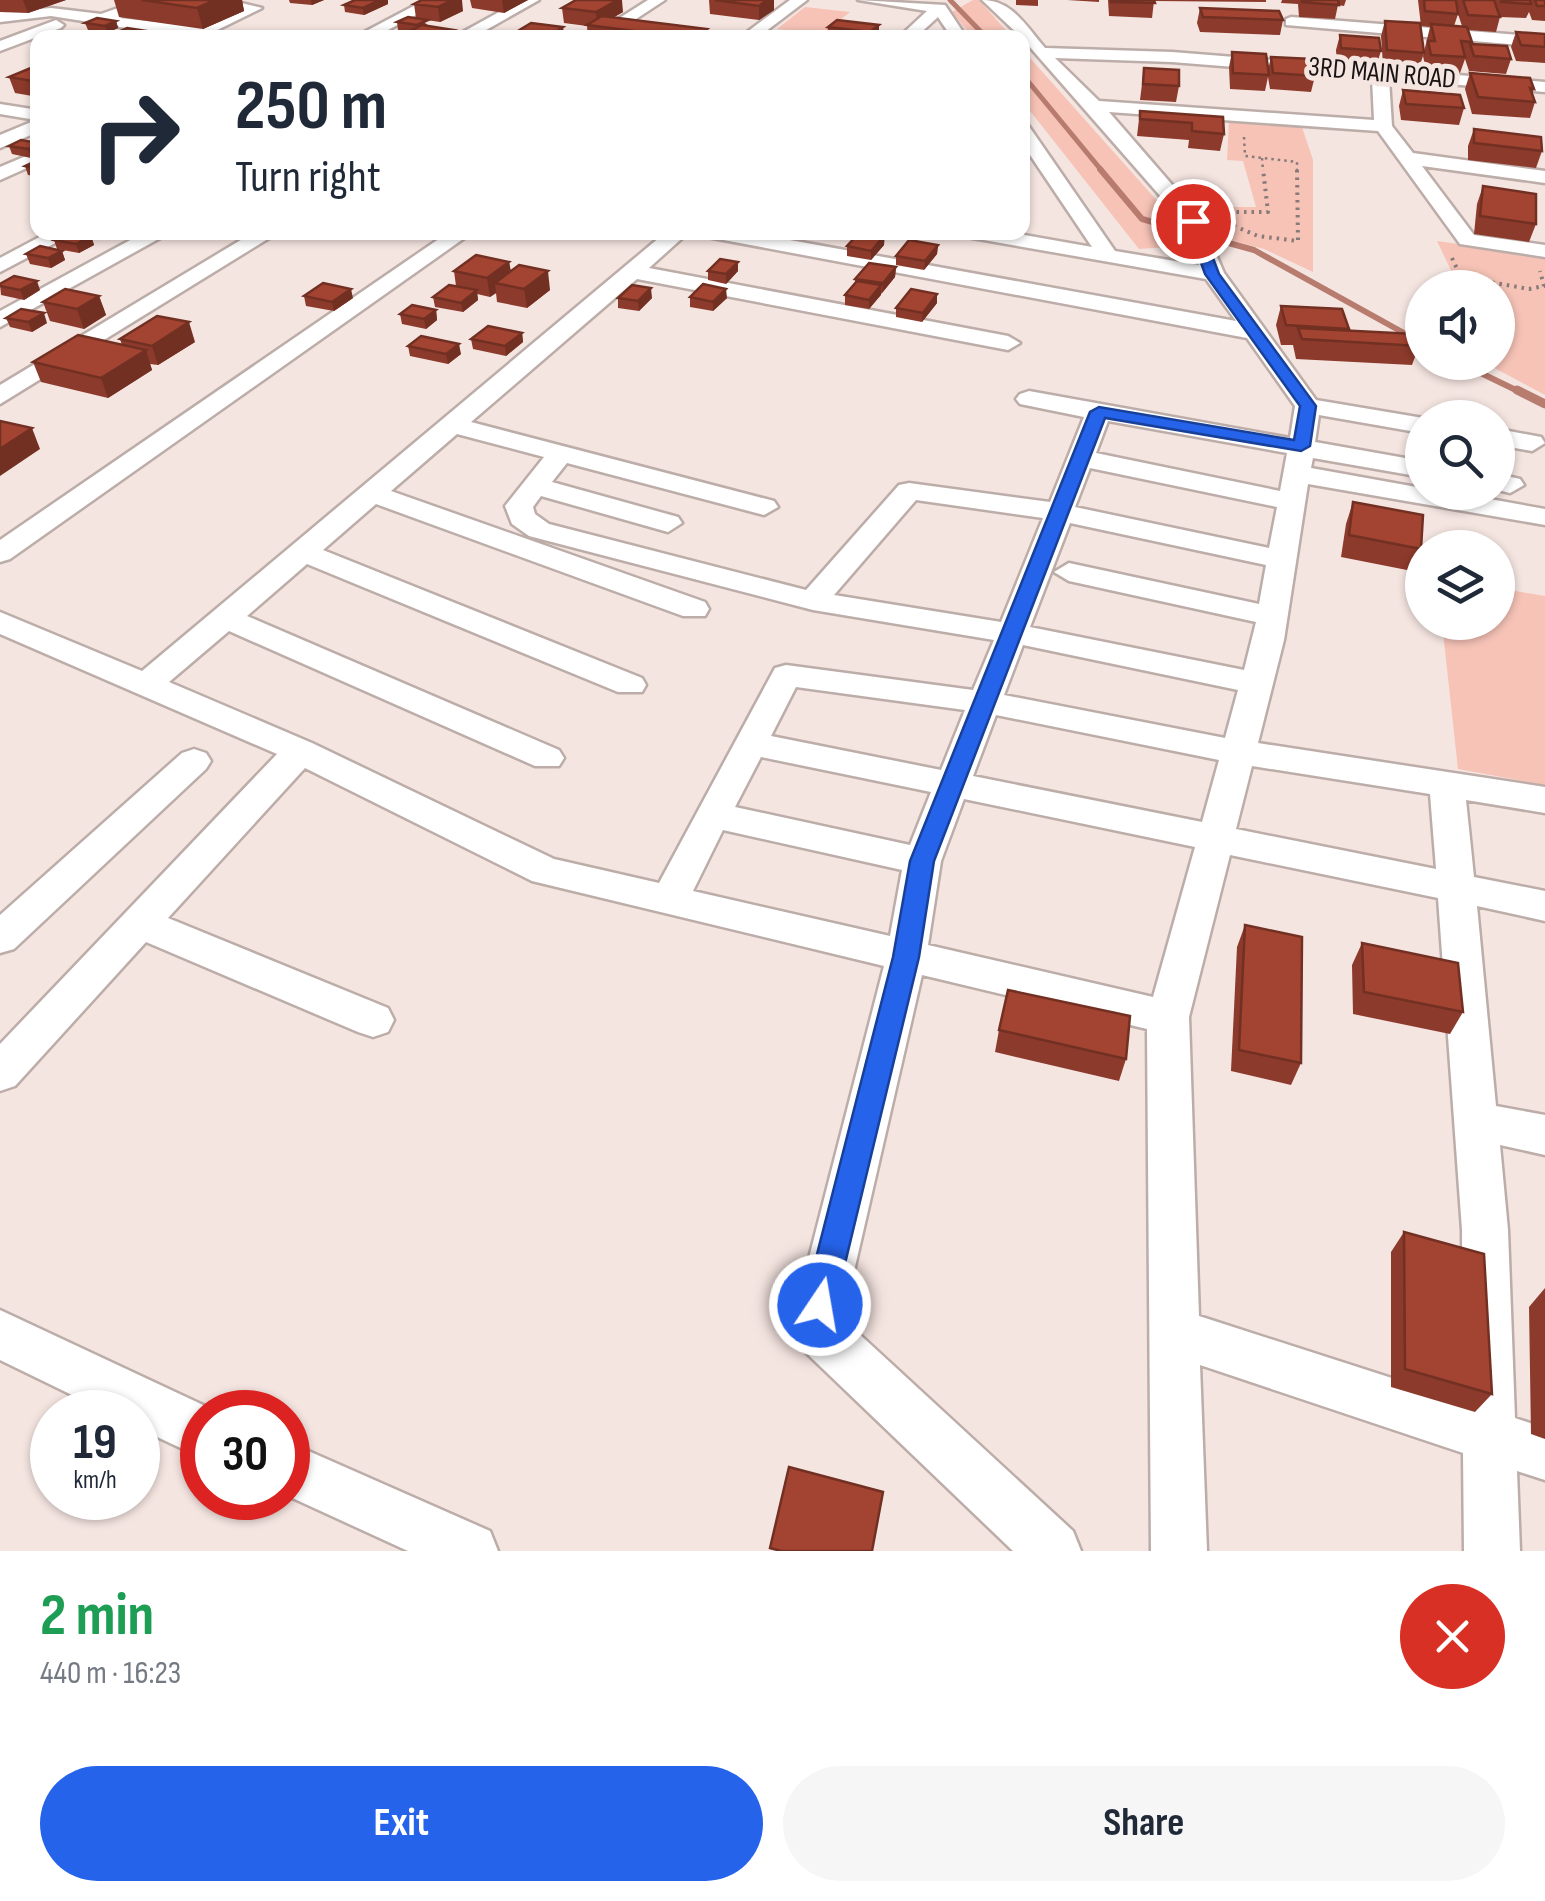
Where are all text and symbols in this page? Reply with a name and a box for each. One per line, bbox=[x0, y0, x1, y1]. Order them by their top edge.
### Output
street label: 3RD MAIN ROAD bbox=[1307, 50, 1457, 96]
text: 250 m bbox=[235, 65, 387, 149]
icon: right bbox=[70, 70, 200, 200]
text: Turn right bbox=[235, 150, 381, 205]
pin bbox=[1151, 179, 1236, 264]
icon: arrive bbox=[1166, 194, 1221, 249]
map controls bbox=[1405, 270, 1515, 640]
button: sound bbox=[1405, 270, 1515, 380]
button: search bbox=[1405, 400, 1515, 510]
button: layers bbox=[1405, 530, 1515, 640]
position arrow bbox=[768, 1253, 872, 1357]
speed limit sign: 30 bbox=[180, 1390, 310, 1520]
text: 19 bbox=[73, 1413, 117, 1473]
text: km/h bbox=[73, 1465, 117, 1496]
text: 2 min bbox=[40, 1580, 154, 1652]
button: close bbox=[1400, 1584, 1505, 1689]
text: 440 m · 16:23 bbox=[40, 1654, 181, 1693]
button: Exit bbox=[40, 1766, 763, 1881]
button: Share bbox=[783, 1766, 1505, 1881]

